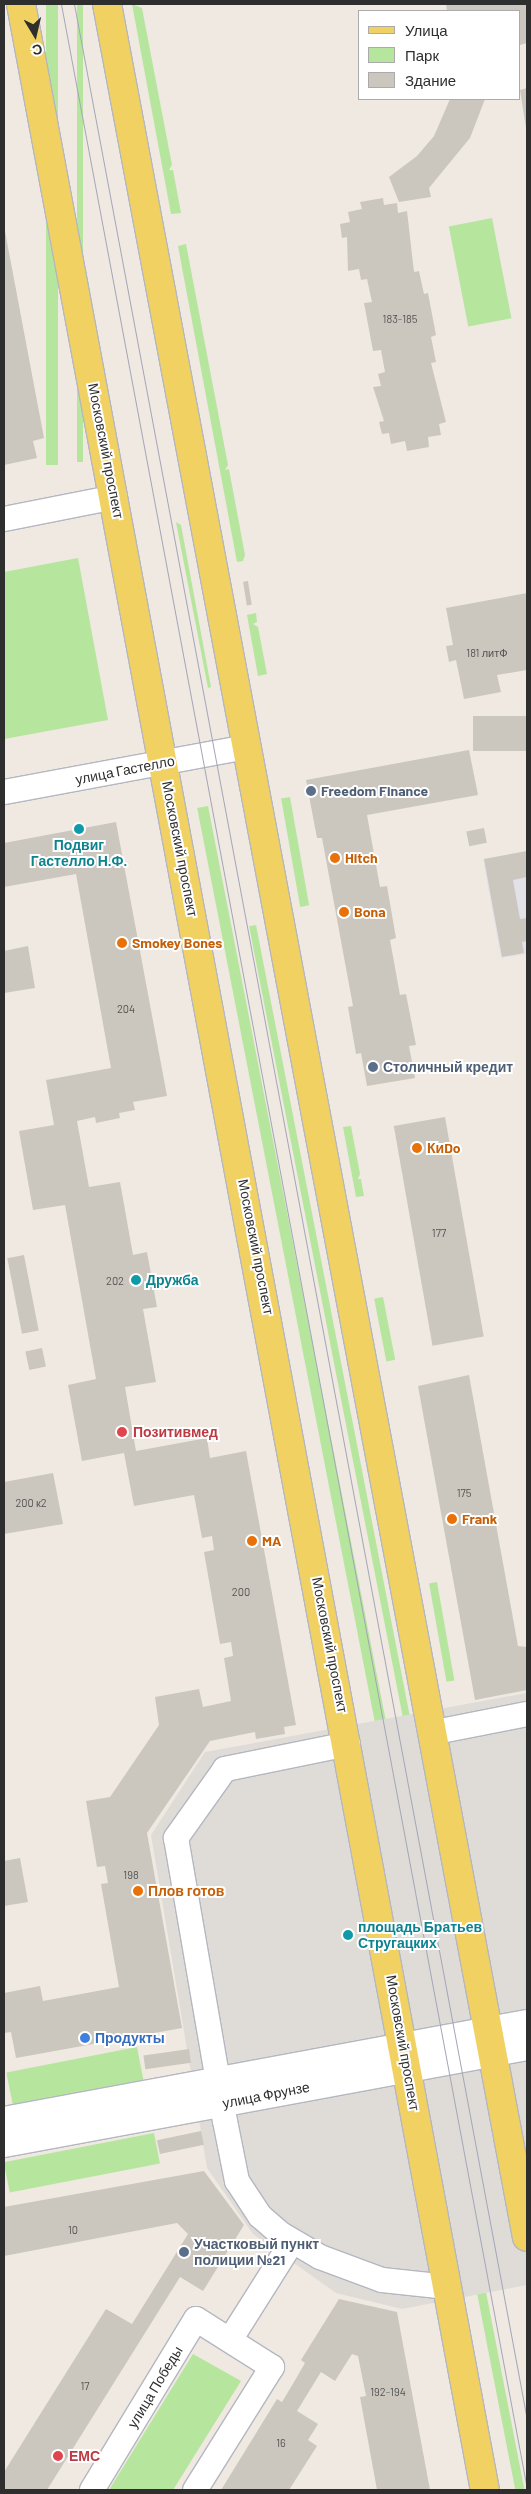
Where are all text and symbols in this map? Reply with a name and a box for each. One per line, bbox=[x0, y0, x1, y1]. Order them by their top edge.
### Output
north arrow bbox=[10, 10, 60, 60]
legend bbox=[358, 10, 521, 100]
text: Улица bbox=[405, 21, 448, 39]
text: С bbox=[31, 41, 44, 59]
text: Парк bbox=[405, 46, 439, 64]
text: Здание bbox=[405, 71, 456, 89]
house number: 183-185 bbox=[383, 312, 417, 326]
street label: Московский проспект bbox=[85, 382, 127, 520]
house number: 181 литФ bbox=[466, 646, 508, 660]
street label: улица Гастелло bbox=[74, 752, 176, 788]
street label: Московский проспект bbox=[159, 780, 201, 918]
place label: Freedom Finance bbox=[321, 783, 428, 799]
marker: Freedom Finance bbox=[305, 785, 317, 797]
marker: Подвиг Гастелло Н.Ф. bbox=[73, 823, 85, 835]
place label: Подвиг Гастелло Н.Ф. bbox=[31, 837, 127, 870]
place label: Hitch bbox=[345, 850, 378, 866]
marker: Hitch bbox=[329, 852, 341, 864]
place label: Bona bbox=[354, 904, 386, 920]
marker: Bona bbox=[338, 906, 350, 918]
place label: Smokey Bones bbox=[132, 935, 222, 951]
marker: Smokey Bones bbox=[116, 937, 128, 949]
house number: 204 bbox=[117, 1002, 135, 1016]
place label: Столичный кредит bbox=[383, 1059, 513, 1075]
marker: Столичный кредит bbox=[367, 1061, 379, 1073]
place label: КиDo bbox=[427, 1140, 461, 1156]
marker: КиDo bbox=[411, 1142, 423, 1154]
street label: Московский проспект bbox=[235, 1178, 277, 1316]
house number: 177 bbox=[432, 1226, 446, 1240]
place label: Дружба bbox=[146, 1272, 199, 1288]
house number: 202 bbox=[106, 1274, 124, 1288]
marker: Дружба bbox=[130, 1274, 142, 1286]
place label: Позитивмед bbox=[133, 1424, 218, 1440]
marker: Позитивмед bbox=[115, 1425, 129, 1439]
house number: 175 bbox=[457, 1486, 471, 1500]
house number: 200 к2 bbox=[15, 1496, 47, 1510]
place label: Frank bbox=[462, 1511, 497, 1527]
marker: Frank bbox=[446, 1513, 458, 1525]
place label: MA bbox=[262, 1533, 281, 1549]
marker: MA bbox=[246, 1535, 258, 1547]
street label: Московский проспект bbox=[309, 1576, 351, 1714]
house number: 200 bbox=[232, 1585, 250, 1599]
house number: 198 bbox=[123, 1868, 139, 1882]
place label: Плов готов bbox=[148, 1883, 224, 1899]
marker: Плов готов bbox=[132, 1885, 144, 1897]
place label: площадь Братьев Стругацких bbox=[358, 1919, 482, 1951]
marker: площадь Братьев Стругацких bbox=[342, 1929, 354, 1941]
street label: Московский проспект bbox=[383, 1974, 423, 2112]
place label: Продукты bbox=[95, 2030, 165, 2046]
marker: Продукты bbox=[79, 2032, 91, 2044]
street label: улица Фрунзе bbox=[221, 2078, 311, 2112]
house number: 10 bbox=[68, 2223, 78, 2237]
place label: Участковый пункт полиции №21 bbox=[194, 2236, 319, 2268]
marker: Участковый пункт полиции №21 bbox=[178, 2246, 190, 2258]
street label: улица Победы bbox=[124, 2343, 186, 2431]
house number: 17 bbox=[80, 2379, 90, 2393]
house number: 192-194 bbox=[370, 2385, 406, 2399]
house number: 16 bbox=[276, 2436, 286, 2450]
place label: ЕМС bbox=[69, 2448, 100, 2464]
marker: ЕМС bbox=[51, 2449, 65, 2463]

